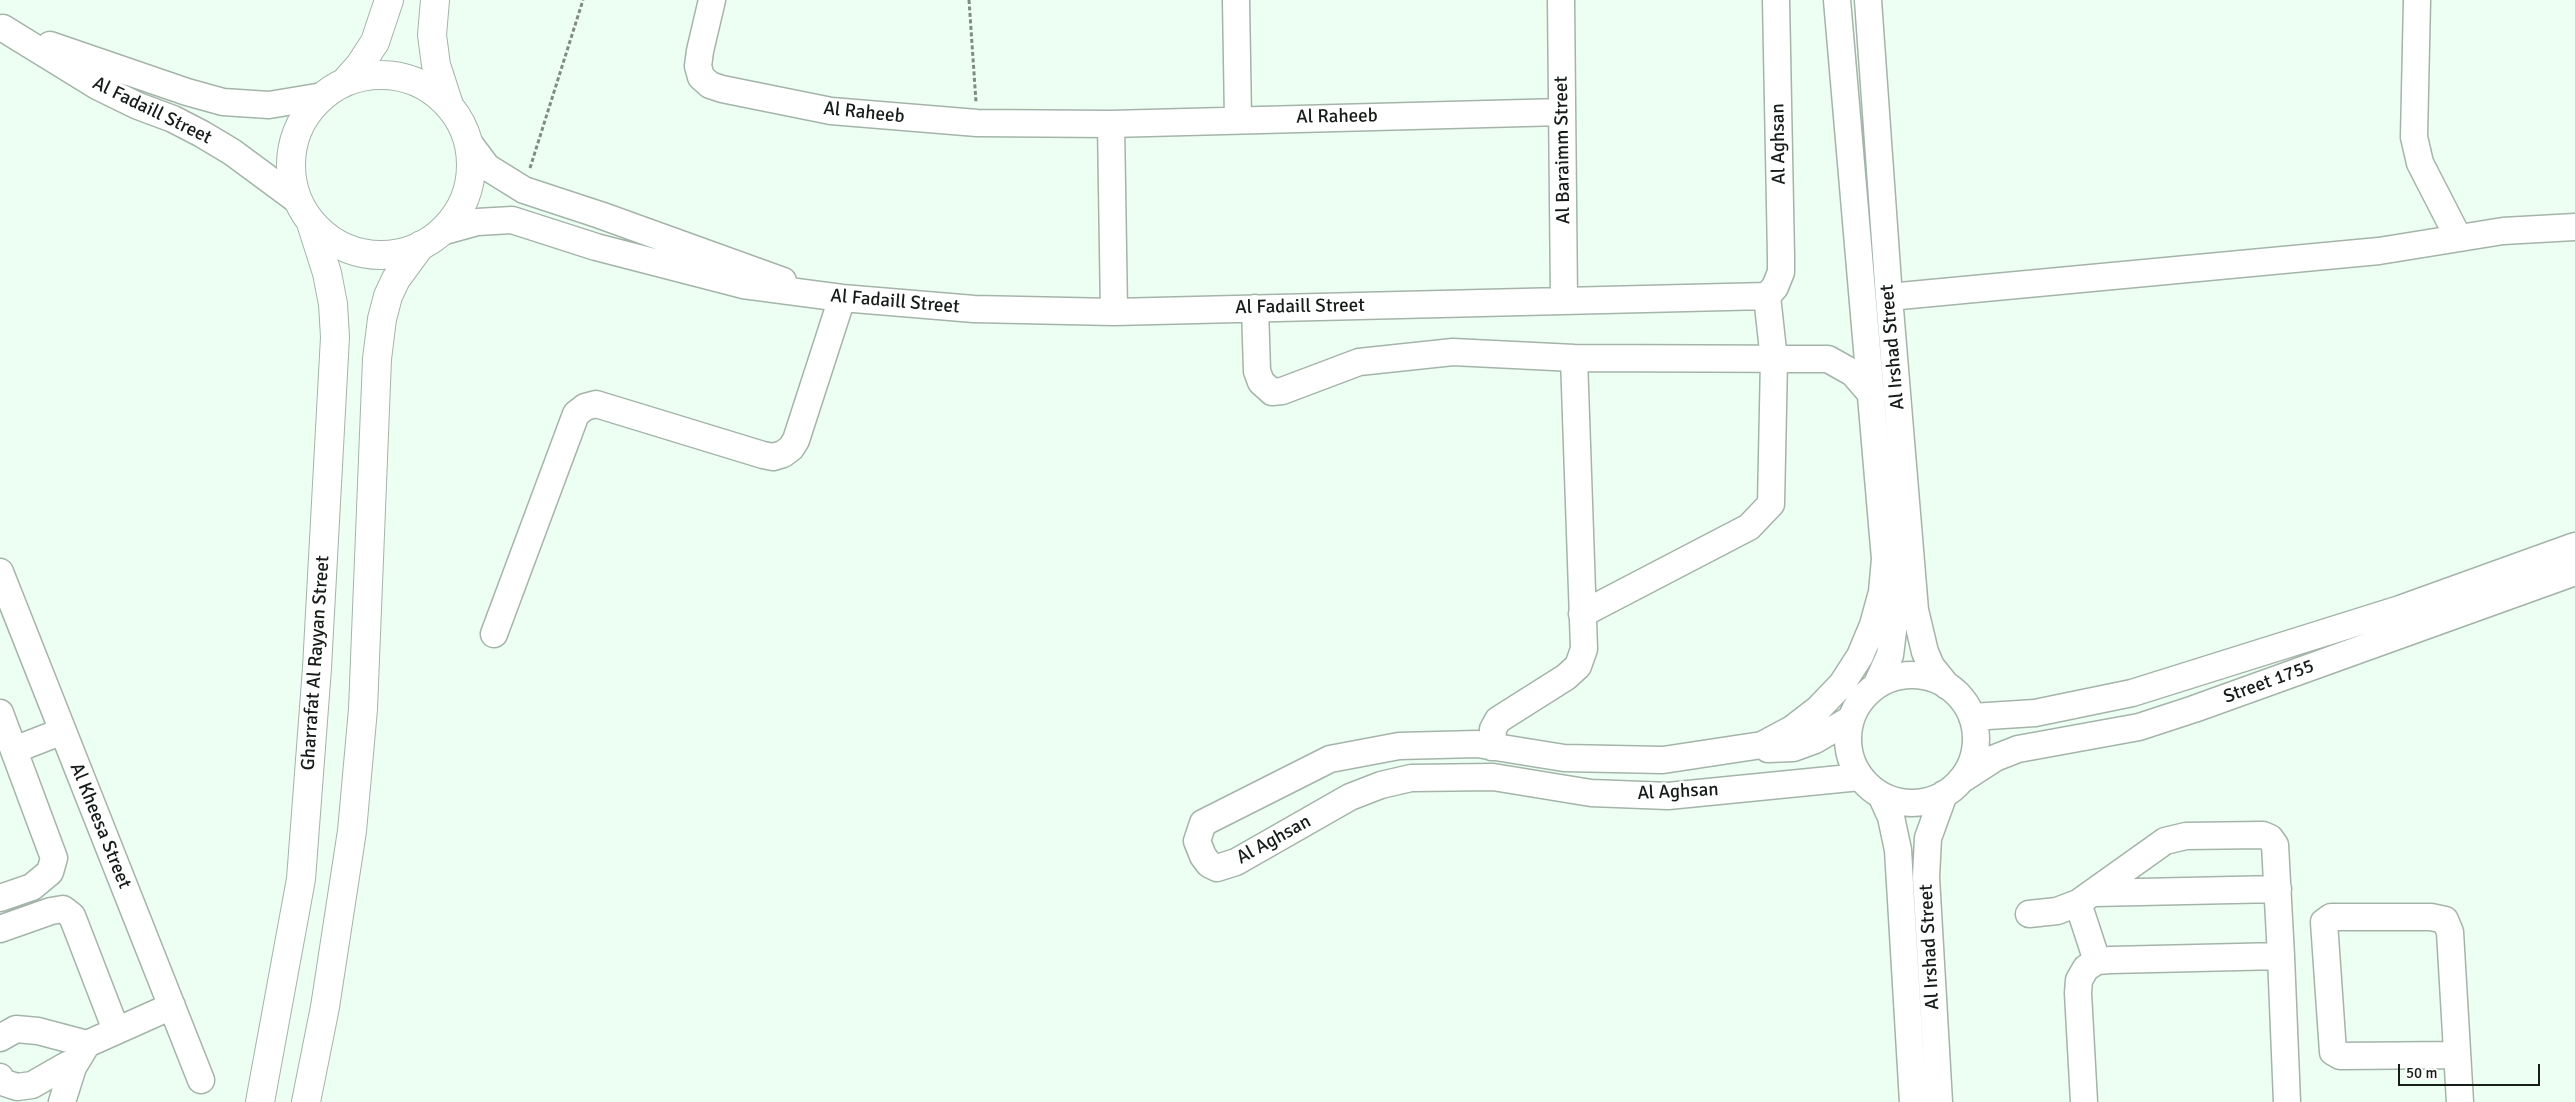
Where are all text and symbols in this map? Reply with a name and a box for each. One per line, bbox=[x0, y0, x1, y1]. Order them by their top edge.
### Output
street label: Al Fadaill Street bbox=[89, 72, 215, 150]
street label: Al Baraimm Street bbox=[1550, 76, 1576, 224]
street label: Al Raheeb bbox=[822, 97, 906, 129]
street label: Al Aghsan bbox=[1767, 103, 1791, 185]
street label: Al Raheeb bbox=[1296, 105, 1378, 129]
street label: Al Irshad Street bbox=[1876, 283, 1910, 411]
street label: Al Fadaill Street bbox=[829, 285, 961, 319]
street label: Al Fadaill Street bbox=[1235, 294, 1365, 320]
street label: Gharrafat Al Rayyan Street bbox=[297, 555, 335, 771]
street label: Street 1755 bbox=[2221, 655, 2317, 709]
street label: Al Kheesa Street bbox=[64, 760, 136, 892]
street label: Al Aghsan bbox=[1637, 778, 1719, 806]
street label: Al Aghsan bbox=[1233, 810, 1315, 870]
street label: Al Irshad Street bbox=[1915, 884, 1945, 1010]
scale bar bbox=[2400, 1054, 2542, 1086]
text: 50 m bbox=[2406, 1064, 2437, 1082]

